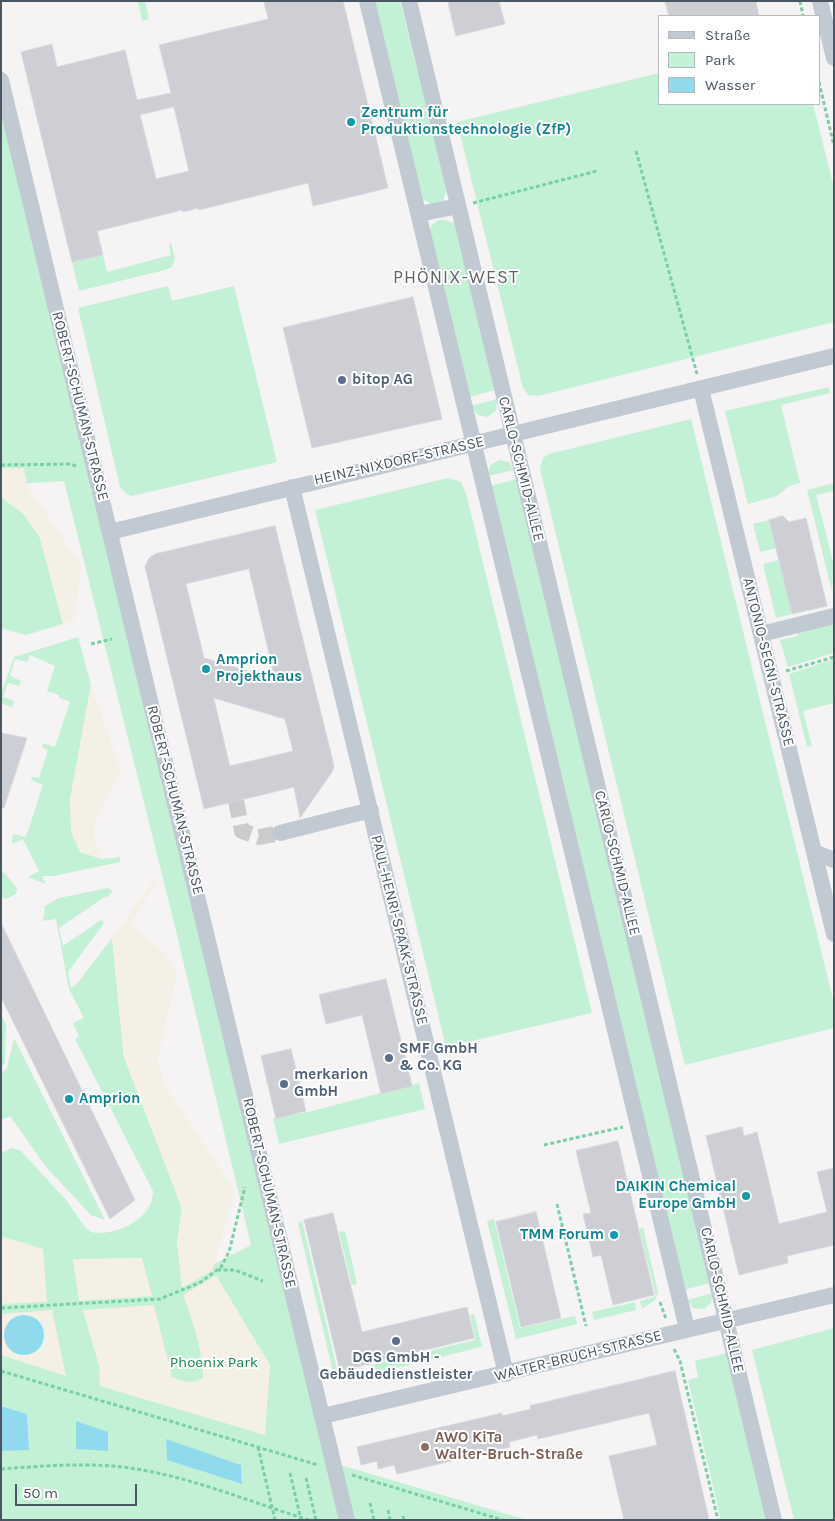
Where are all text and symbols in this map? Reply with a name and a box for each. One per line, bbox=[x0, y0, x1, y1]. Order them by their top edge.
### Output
legend bbox=[658, 15, 820, 105]
text: Straße bbox=[705, 26, 750, 44]
text: Park bbox=[705, 51, 735, 69]
text: Wasser bbox=[705, 76, 755, 94]
place label: Zentrum für Produktionstechnologie (ZfP) bbox=[361, 104, 571, 139]
marker: Zentrum für Produktionstechnologie (ZfP) bbox=[345, 116, 357, 128]
district label: PHÖNIX-WEST bbox=[392, 267, 520, 289]
street label: ROBERT-SCHUMAN-STRASSE bbox=[48, 310, 112, 502]
place label: bitop AG bbox=[352, 371, 413, 389]
marker: bitop AG bbox=[336, 374, 348, 386]
street label: CARLO-SCHMID-ALLEE bbox=[494, 395, 548, 543]
street label: HEINZ-NIXDORF-STRASSE bbox=[312, 433, 486, 489]
street label: ANTONIO-SEGNI-STRASSE bbox=[738, 576, 798, 748]
place label: Amprion Projekthaus bbox=[216, 651, 302, 686]
marker: Amprion Projekthaus bbox=[200, 663, 212, 675]
street label: ROBERT-SCHUMAN-STRASSE bbox=[143, 704, 207, 896]
street label: CARLO-SCHMID-ALLEE bbox=[590, 789, 644, 937]
street label: PAUL-HENRI-SPAAK-STRASSE bbox=[367, 833, 431, 1027]
place label: SMF GmbH & Co. KG bbox=[399, 1040, 478, 1075]
marker: SMF GmbH & Co. KG bbox=[383, 1052, 395, 1064]
place label: merkarion GmbH bbox=[294, 1066, 368, 1101]
marker: merkarion GmbH bbox=[278, 1078, 290, 1090]
place label: Amprion bbox=[79, 1090, 140, 1108]
marker: Amprion bbox=[63, 1093, 75, 1105]
street label: ROBERT-SCHUMAN-STRASSE bbox=[238, 1096, 300, 1290]
place label: DAIKIN Chemical Europe GmbH bbox=[616, 1178, 736, 1213]
marker: DAIKIN Chemical Europe GmbH bbox=[740, 1190, 752, 1202]
place label: TMM Forum bbox=[520, 1226, 604, 1244]
street label: CARLO-SCHMID-ALLEE bbox=[697, 1226, 747, 1374]
marker: TMM Forum bbox=[608, 1229, 620, 1241]
street label: WALTER-BRUCH-STRASSE bbox=[492, 1326, 664, 1386]
marker: DGS GmbH - Gebäudedienstleister bbox=[390, 1335, 402, 1347]
place label: DGS GmbH - Gebäudedienstleister bbox=[319, 1349, 473, 1384]
park label: Phoenix Park bbox=[170, 1354, 258, 1372]
place label: AWO KiTa Walter-Bruch-Straße bbox=[435, 1429, 583, 1464]
marker: AWO KiTa Walter-Bruch-Straße bbox=[419, 1441, 431, 1453]
scale bar bbox=[18, 1474, 140, 1506]
text: 50 m bbox=[23, 1484, 58, 1502]

